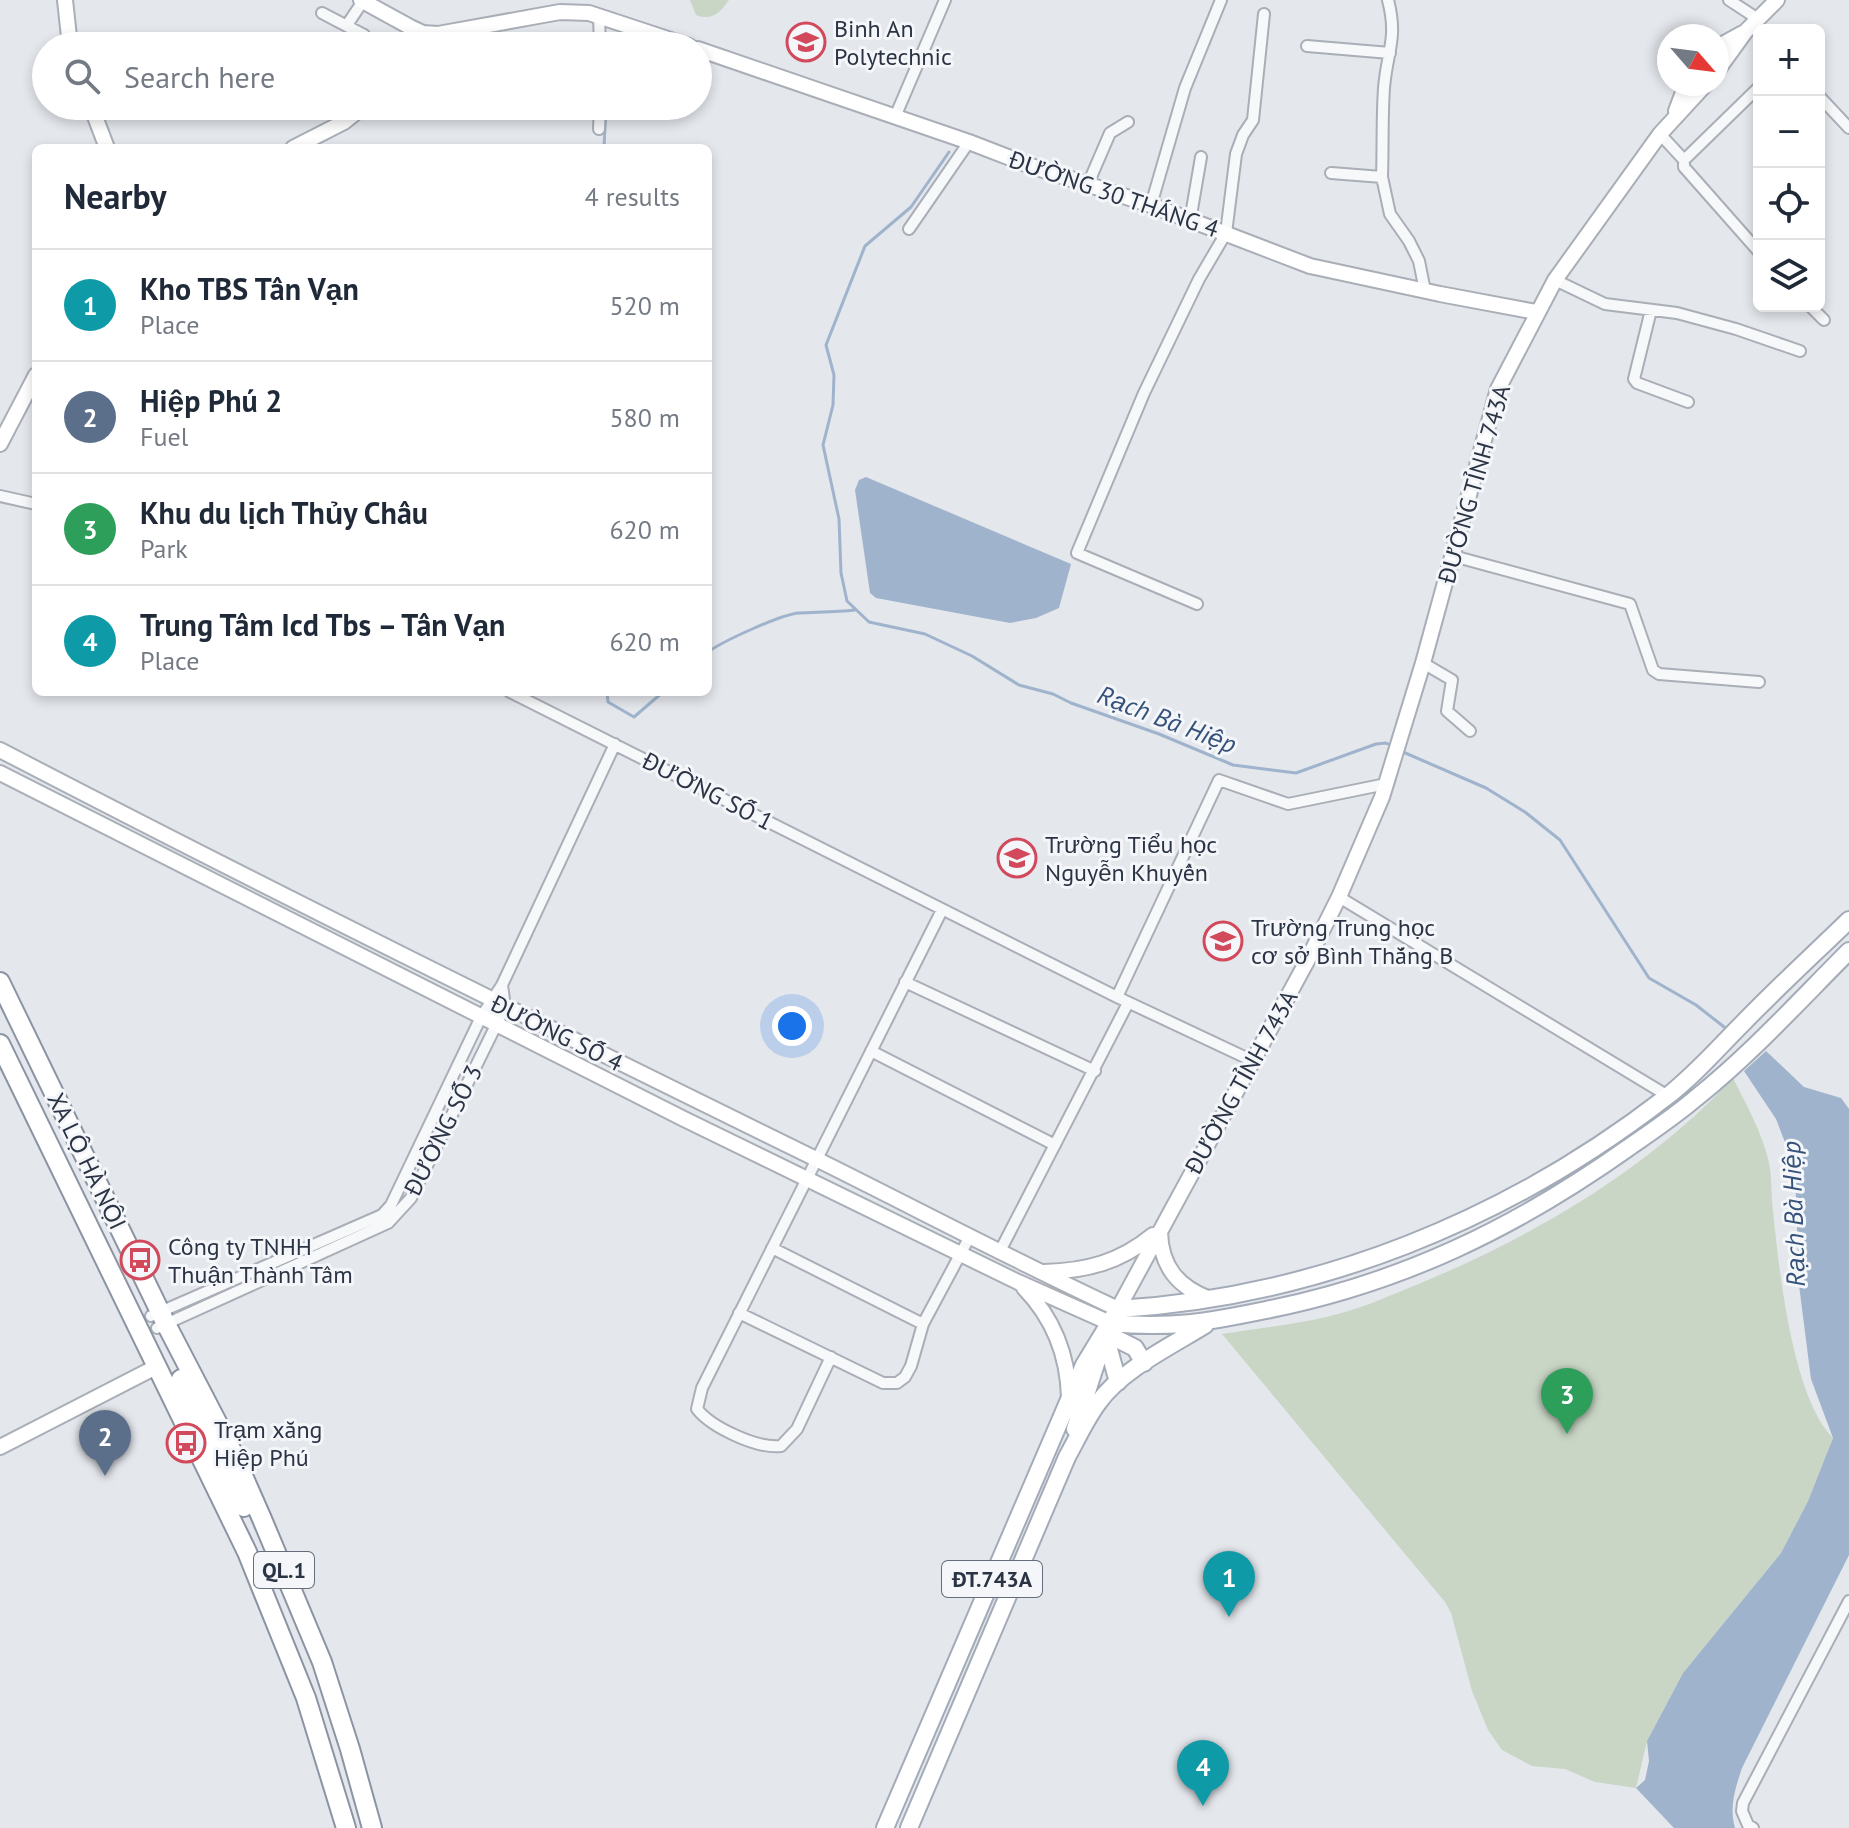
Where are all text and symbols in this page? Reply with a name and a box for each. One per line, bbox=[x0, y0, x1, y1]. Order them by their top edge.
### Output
place label: Binh An Polytechnic bbox=[834, 13, 952, 72]
school or university icon: Binh An Polytechnic bbox=[785, 21, 827, 63]
north arrow bbox=[1657, 24, 1729, 96]
map controls bbox=[1753, 24, 1825, 312]
button: + bbox=[1753, 24, 1825, 96]
search box bbox=[32, 32, 712, 120]
icon: search bbox=[60, 54, 104, 98]
text: Search here bbox=[124, 57, 275, 96]
button: − bbox=[1753, 96, 1825, 168]
street label: ĐƯỜNG 30 THÁNG 4 bbox=[1004, 143, 1223, 244]
button: locate bbox=[1753, 168, 1825, 240]
text: Nearby bbox=[64, 174, 166, 218]
text: 4 results bbox=[585, 180, 680, 213]
button: layers bbox=[1753, 240, 1825, 312]
text: Kho TBS Tân Vạn bbox=[140, 269, 359, 308]
text: 1 bbox=[83, 289, 97, 322]
text: 520 m bbox=[609, 289, 680, 322]
text: Place bbox=[140, 308, 199, 341]
text: Hiệp Phú 2 bbox=[140, 381, 282, 420]
street label: ĐƯỜNG TỈNH 743A bbox=[1431, 381, 1517, 588]
text: 2 bbox=[83, 401, 97, 434]
text: 580 m bbox=[609, 401, 680, 434]
text: Fuel bbox=[140, 420, 188, 453]
text: Khu du lịch Thủy Châu bbox=[140, 493, 428, 532]
text: 3 bbox=[83, 513, 97, 546]
text: 620 m bbox=[609, 513, 680, 546]
text: Park bbox=[140, 532, 188, 565]
text: Trung Tâm Icd Tbs – Tân Vạn bbox=[140, 605, 505, 644]
text: 4 bbox=[83, 625, 97, 658]
text: 620 m bbox=[609, 625, 680, 658]
text: Place bbox=[140, 644, 199, 677]
water label: Rạch Bà Hiệp bbox=[1093, 677, 1241, 761]
street label: ĐƯỜNG SỐ 1 bbox=[636, 744, 779, 837]
place label: Trường Tiểu học Nguyễn Khuyến bbox=[1045, 829, 1217, 888]
school or university icon: Trường Tiểu học Nguyễn Khuyến bbox=[996, 837, 1038, 879]
place label: Trường Trung học cơ sở Bình Thắng B bbox=[1251, 912, 1453, 971]
school or university icon: Trường Trung học cơ sở Bình Thắng B bbox=[1202, 920, 1244, 962]
street label: ĐƯỜNG TỈNH 743A bbox=[1177, 985, 1304, 1180]
street label: ĐƯỜNG SỐ 4 bbox=[485, 987, 628, 1078]
your location bbox=[772, 1006, 812, 1046]
street label: ĐƯỜNG SỐ 3 bbox=[396, 1059, 489, 1202]
street label: XA LỘ HÀ NỘI bbox=[41, 1087, 133, 1235]
water label: Rạch Bà Hiệp bbox=[1774, 1141, 1812, 1287]
place label: Công ty TNHH Thuận Thành Tâm bbox=[168, 1231, 353, 1290]
bus stop icon: Công ty TNHH Thuận Thành Tâm bbox=[119, 1239, 161, 1281]
pin: 3 bbox=[1541, 1368, 1593, 1434]
pin: 2 bbox=[79, 1410, 131, 1476]
place label: Trạm xăng Hiệp Phú bbox=[214, 1414, 322, 1473]
bus stop icon: Trạm xăng Hiệp Phú bbox=[165, 1422, 207, 1464]
pin: 1 bbox=[1203, 1551, 1255, 1617]
road number: QL.1 bbox=[254, 1552, 314, 1588]
road number: ĐT.743A bbox=[942, 1561, 1042, 1597]
pin: 4 bbox=[1177, 1740, 1229, 1806]

